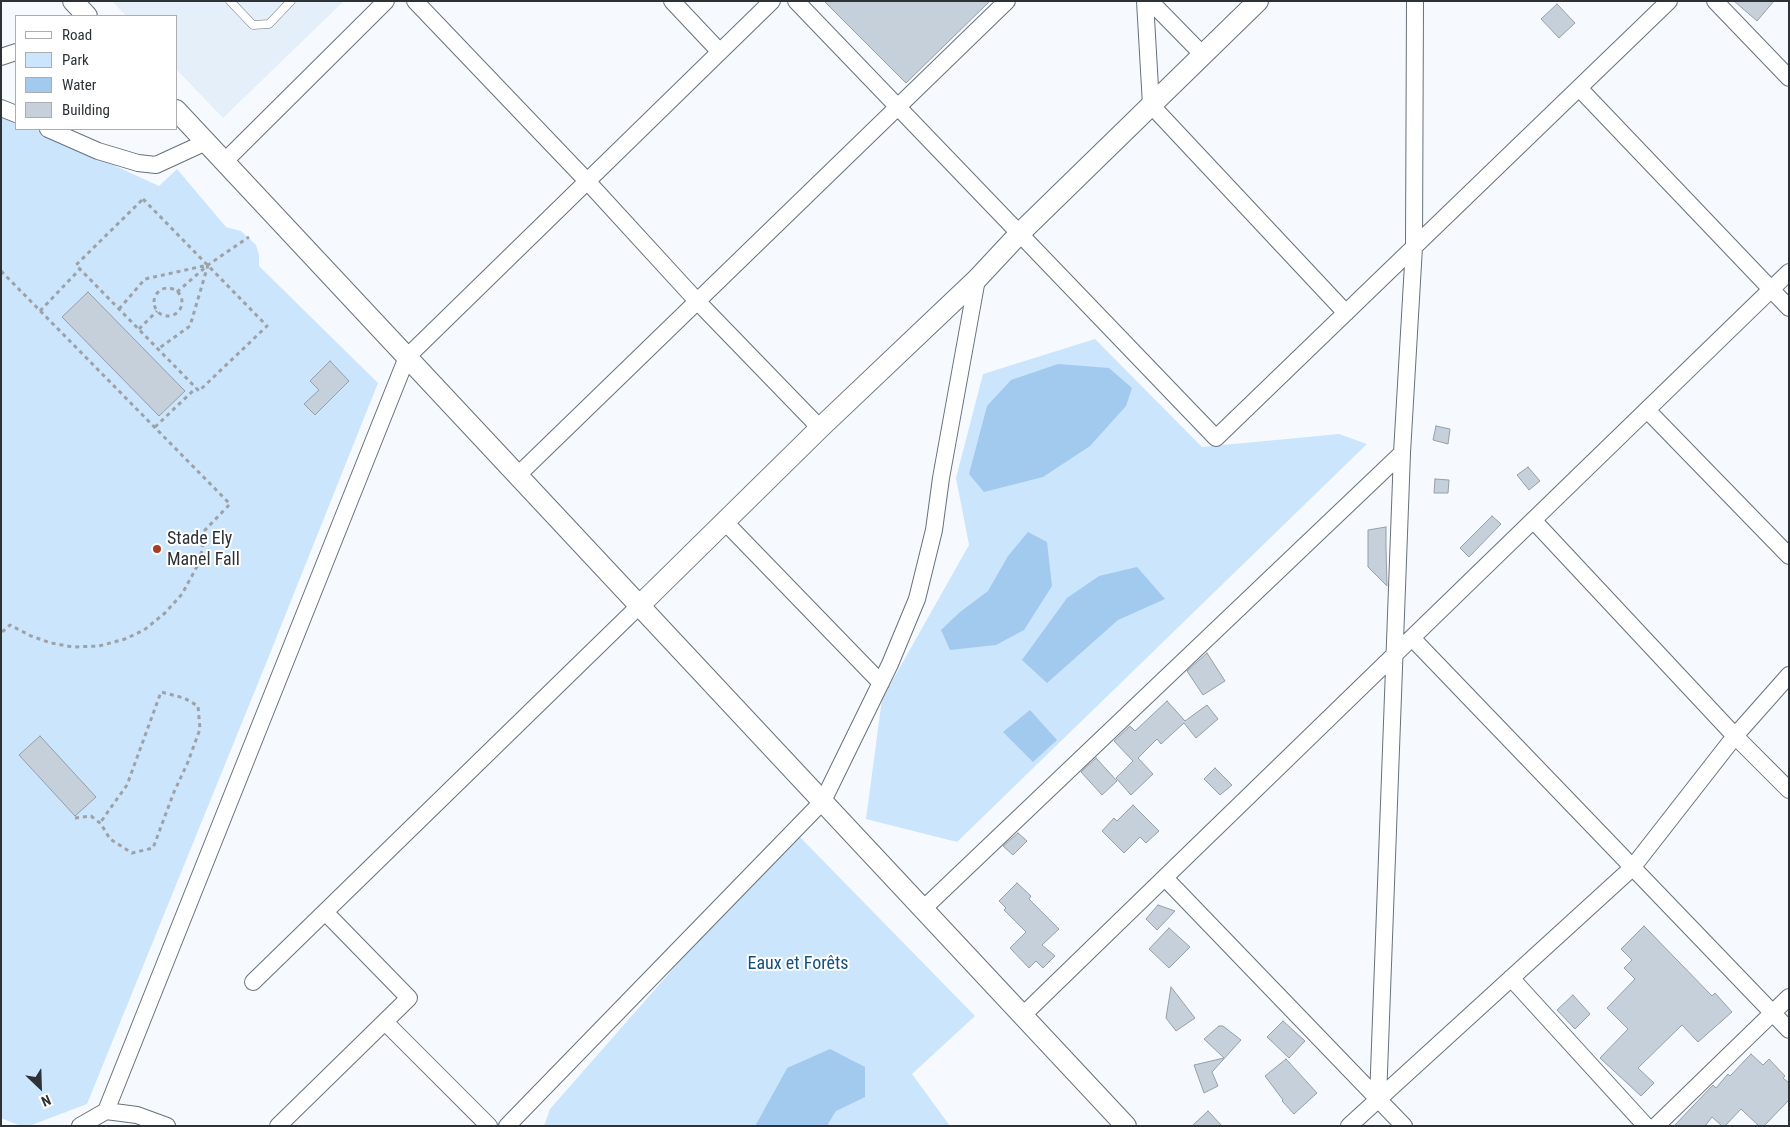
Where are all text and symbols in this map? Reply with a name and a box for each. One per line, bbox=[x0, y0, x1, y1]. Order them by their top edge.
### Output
legend bbox=[15, 15, 178, 130]
text: Road bbox=[62, 26, 92, 44]
text: Park bbox=[62, 51, 89, 69]
text: Water bbox=[62, 76, 96, 94]
text: Building bbox=[62, 101, 110, 119]
place label: Stade Ely Manel Fall bbox=[167, 528, 240, 570]
marker: Stade Ely Manel Fall bbox=[151, 543, 163, 555]
park label: Eaux et Forêts bbox=[748, 953, 848, 975]
north arrow bbox=[15, 1062, 65, 1112]
text: N bbox=[39, 1092, 53, 1110]

